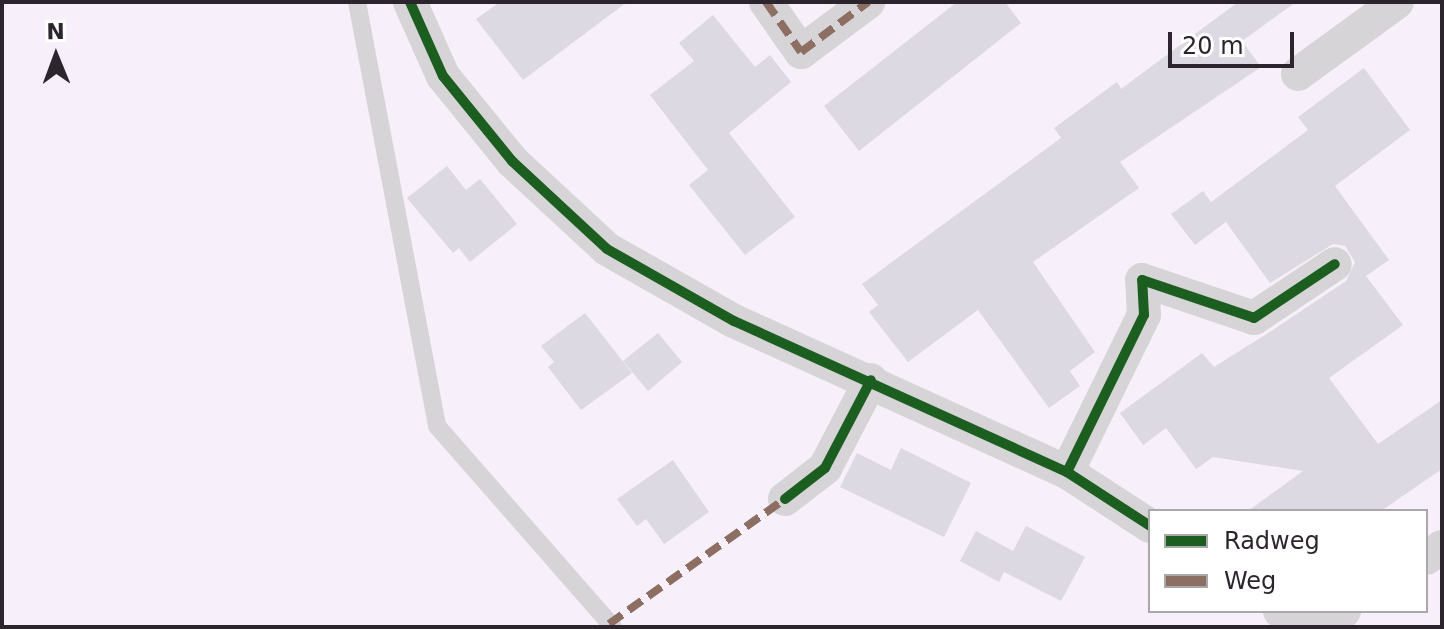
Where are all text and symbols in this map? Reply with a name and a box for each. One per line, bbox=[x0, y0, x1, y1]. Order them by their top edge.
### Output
north arrow bbox=[16, 16, 96, 96]
scale bar bbox=[1172, 16, 1298, 66]
text: N bbox=[46, 19, 65, 44]
text: 20 m bbox=[1182, 32, 1244, 60]
legend bbox=[1148, 509, 1428, 613]
text: Radweg bbox=[1224, 527, 1320, 555]
text: Weg bbox=[1224, 567, 1276, 595]

